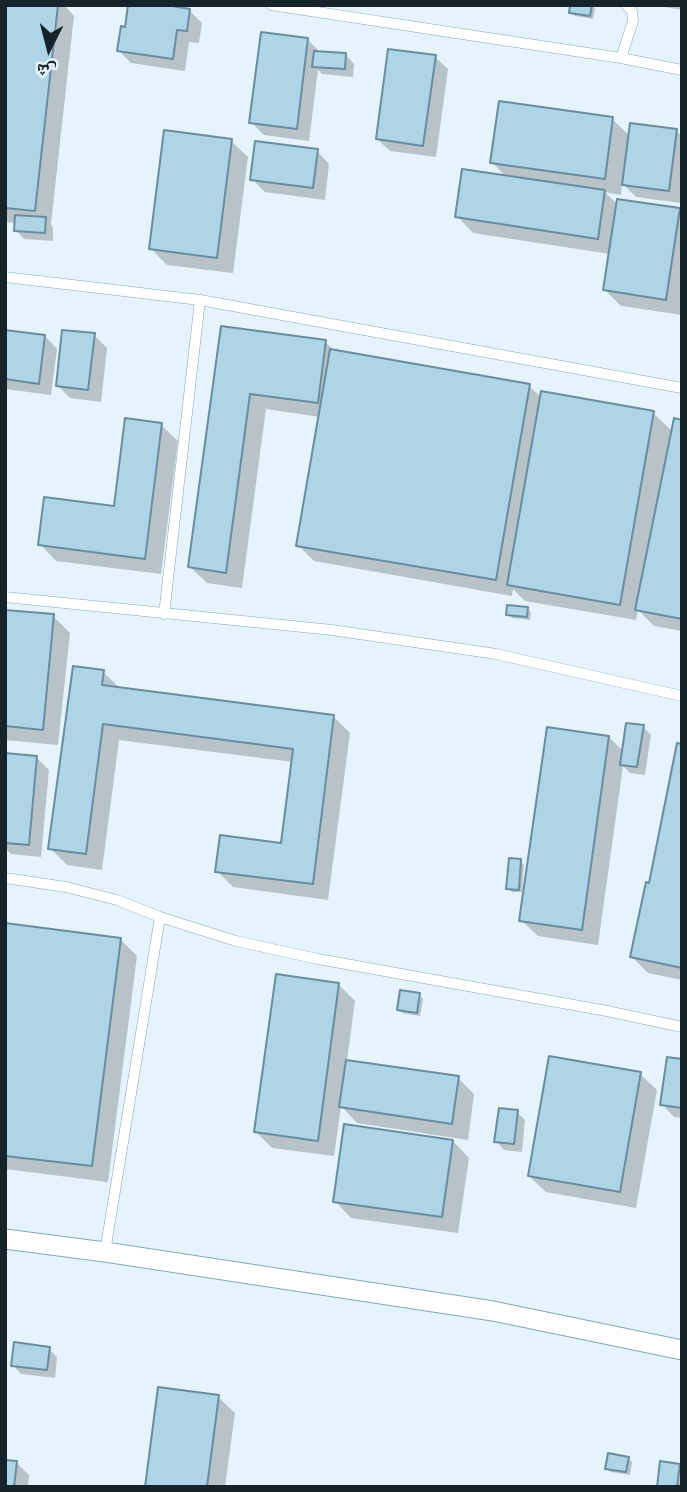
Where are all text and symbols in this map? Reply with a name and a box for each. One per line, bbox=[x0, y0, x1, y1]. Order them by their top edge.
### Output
north arrow bbox=[14, 14, 84, 84]
text: ش bbox=[35, 56, 58, 85]

